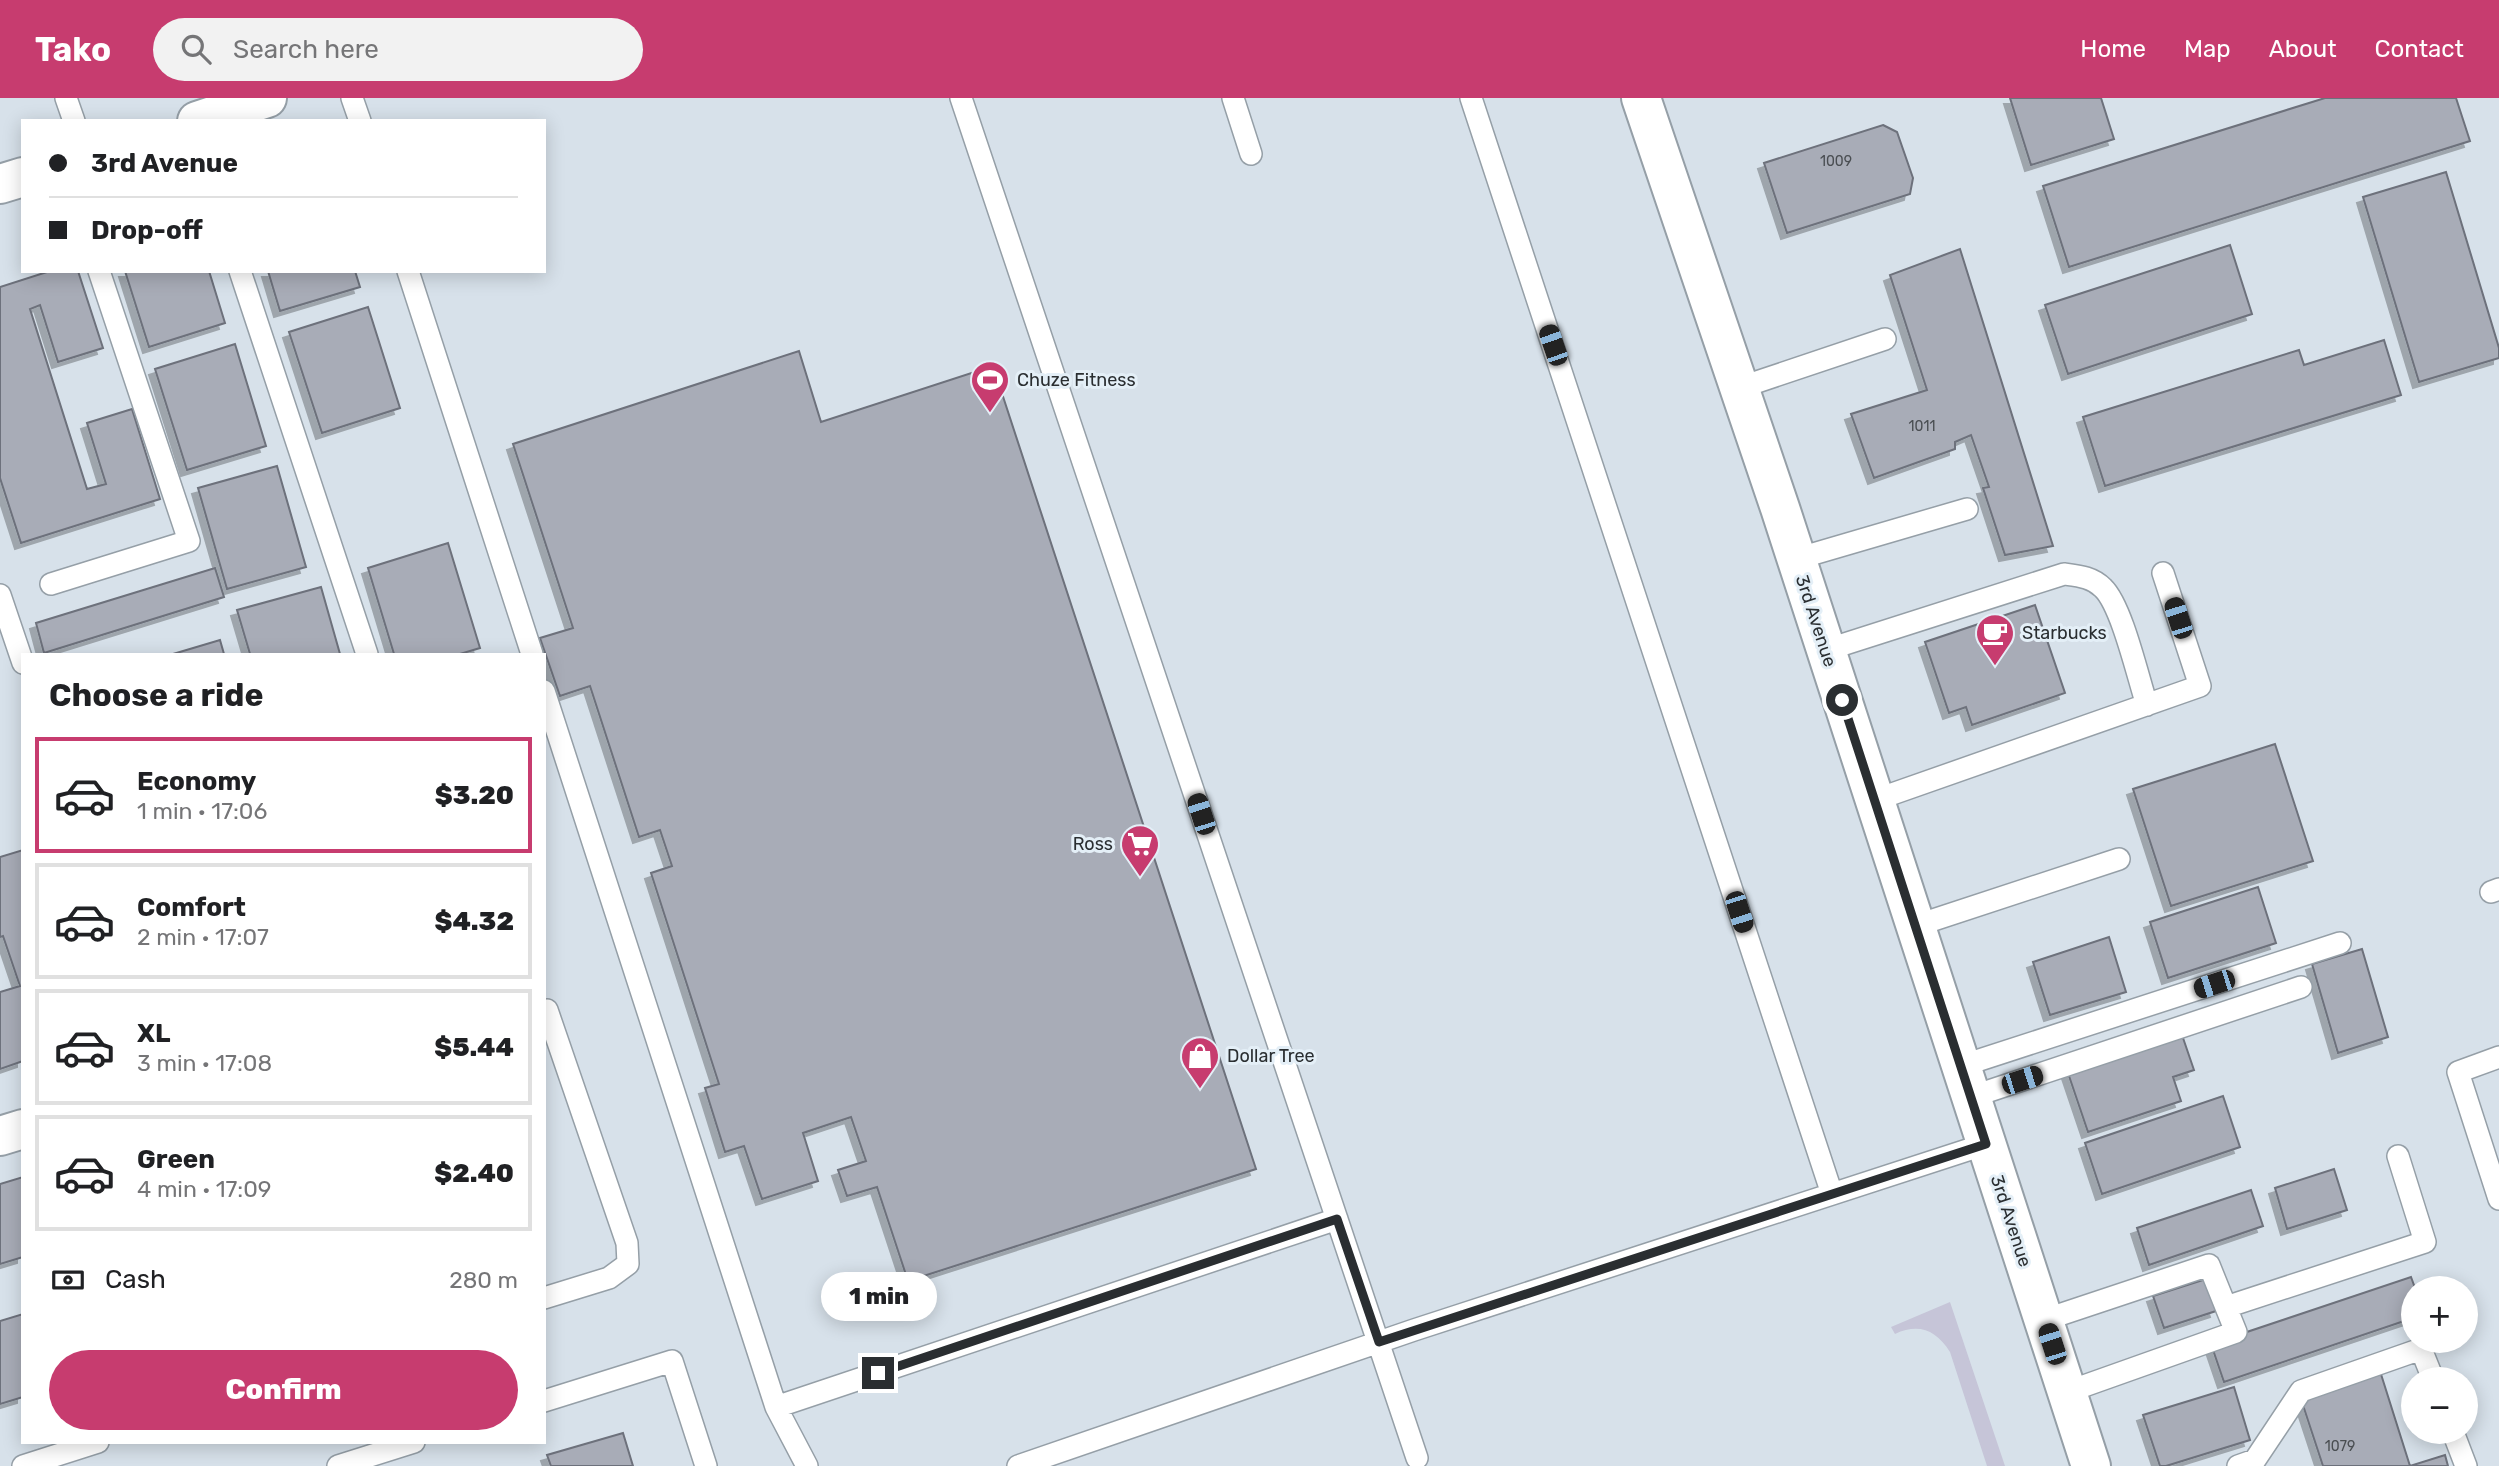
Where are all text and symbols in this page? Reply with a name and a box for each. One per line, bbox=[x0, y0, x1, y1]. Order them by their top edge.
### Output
search box bbox=[153, 18, 643, 81]
text: Tako bbox=[35, 30, 111, 69]
icon: search bbox=[177, 30, 215, 68]
text: Search here bbox=[233, 34, 379, 65]
text: Home bbox=[2080, 35, 2146, 63]
text: Map bbox=[2184, 35, 2231, 63]
text: About bbox=[2269, 35, 2337, 63]
text: Contact bbox=[2375, 35, 2464, 63]
text: 3rd Avenue bbox=[91, 148, 238, 179]
house number: 1009 bbox=[1820, 153, 1852, 170]
text: Drop-off bbox=[91, 215, 203, 246]
car bbox=[1537, 322, 1570, 368]
sports icon: Chuze Fitness bbox=[969, 359, 1011, 414]
place label: Chuze Fitness bbox=[1017, 369, 1136, 391]
house number: 1011 bbox=[1909, 418, 1935, 435]
street label: 3rd Avenue bbox=[1791, 572, 1841, 670]
car bbox=[2162, 595, 2195, 641]
cafe icon: Starbucks bbox=[1974, 612, 2016, 667]
place label: Starbucks bbox=[2022, 622, 2107, 644]
text: Choose a ride bbox=[49, 676, 263, 714]
route start bbox=[1826, 684, 1858, 716]
icon: car bbox=[53, 764, 116, 827]
text: Economy bbox=[137, 766, 256, 797]
text: $3.20 bbox=[435, 780, 514, 811]
car bbox=[1185, 791, 1218, 837]
text: 1 min · 17:06 bbox=[137, 797, 267, 825]
supermarket icon: Ross bbox=[1119, 823, 1161, 878]
place label: Ross bbox=[1073, 833, 1113, 855]
car bbox=[1723, 889, 1756, 935]
icon: car bbox=[53, 890, 116, 953]
text: Comfort bbox=[137, 892, 246, 923]
text: $4.32 bbox=[435, 906, 514, 937]
text: 2 min · 17:07 bbox=[137, 923, 269, 951]
car bbox=[2191, 968, 2238, 1000]
icon: car bbox=[53, 1016, 116, 1079]
text: XL bbox=[137, 1018, 170, 1049]
text: $5.44 bbox=[434, 1032, 514, 1063]
shop icon: Dollar Tree bbox=[1179, 1035, 1221, 1090]
place label: Dollar Tree bbox=[1227, 1045, 1315, 1067]
text: 3 min · 17:08 bbox=[137, 1049, 272, 1077]
car bbox=[1999, 1064, 2046, 1096]
icon: car bbox=[53, 1142, 116, 1205]
text: Green bbox=[137, 1144, 215, 1175]
text: $2.40 bbox=[434, 1158, 514, 1189]
street label: 3rd Avenue bbox=[1986, 1172, 2036, 1270]
text: 4 min · 17:09 bbox=[137, 1175, 272, 1203]
icon: cash bbox=[49, 1261, 87, 1299]
text: Cash bbox=[105, 1264, 166, 1295]
text: 280 m bbox=[449, 1266, 518, 1294]
callout: 1 min bbox=[820, 1272, 936, 1320]
map controls bbox=[2401, 1276, 2478, 1444]
button: + bbox=[2401, 1276, 2478, 1353]
text: 1 min bbox=[849, 1282, 909, 1310]
car bbox=[2036, 1321, 2069, 1367]
button: Confirm bbox=[49, 1350, 518, 1430]
route end bbox=[862, 1357, 894, 1389]
button: − bbox=[2401, 1367, 2478, 1444]
house number: 1079 bbox=[2325, 1438, 2355, 1455]

